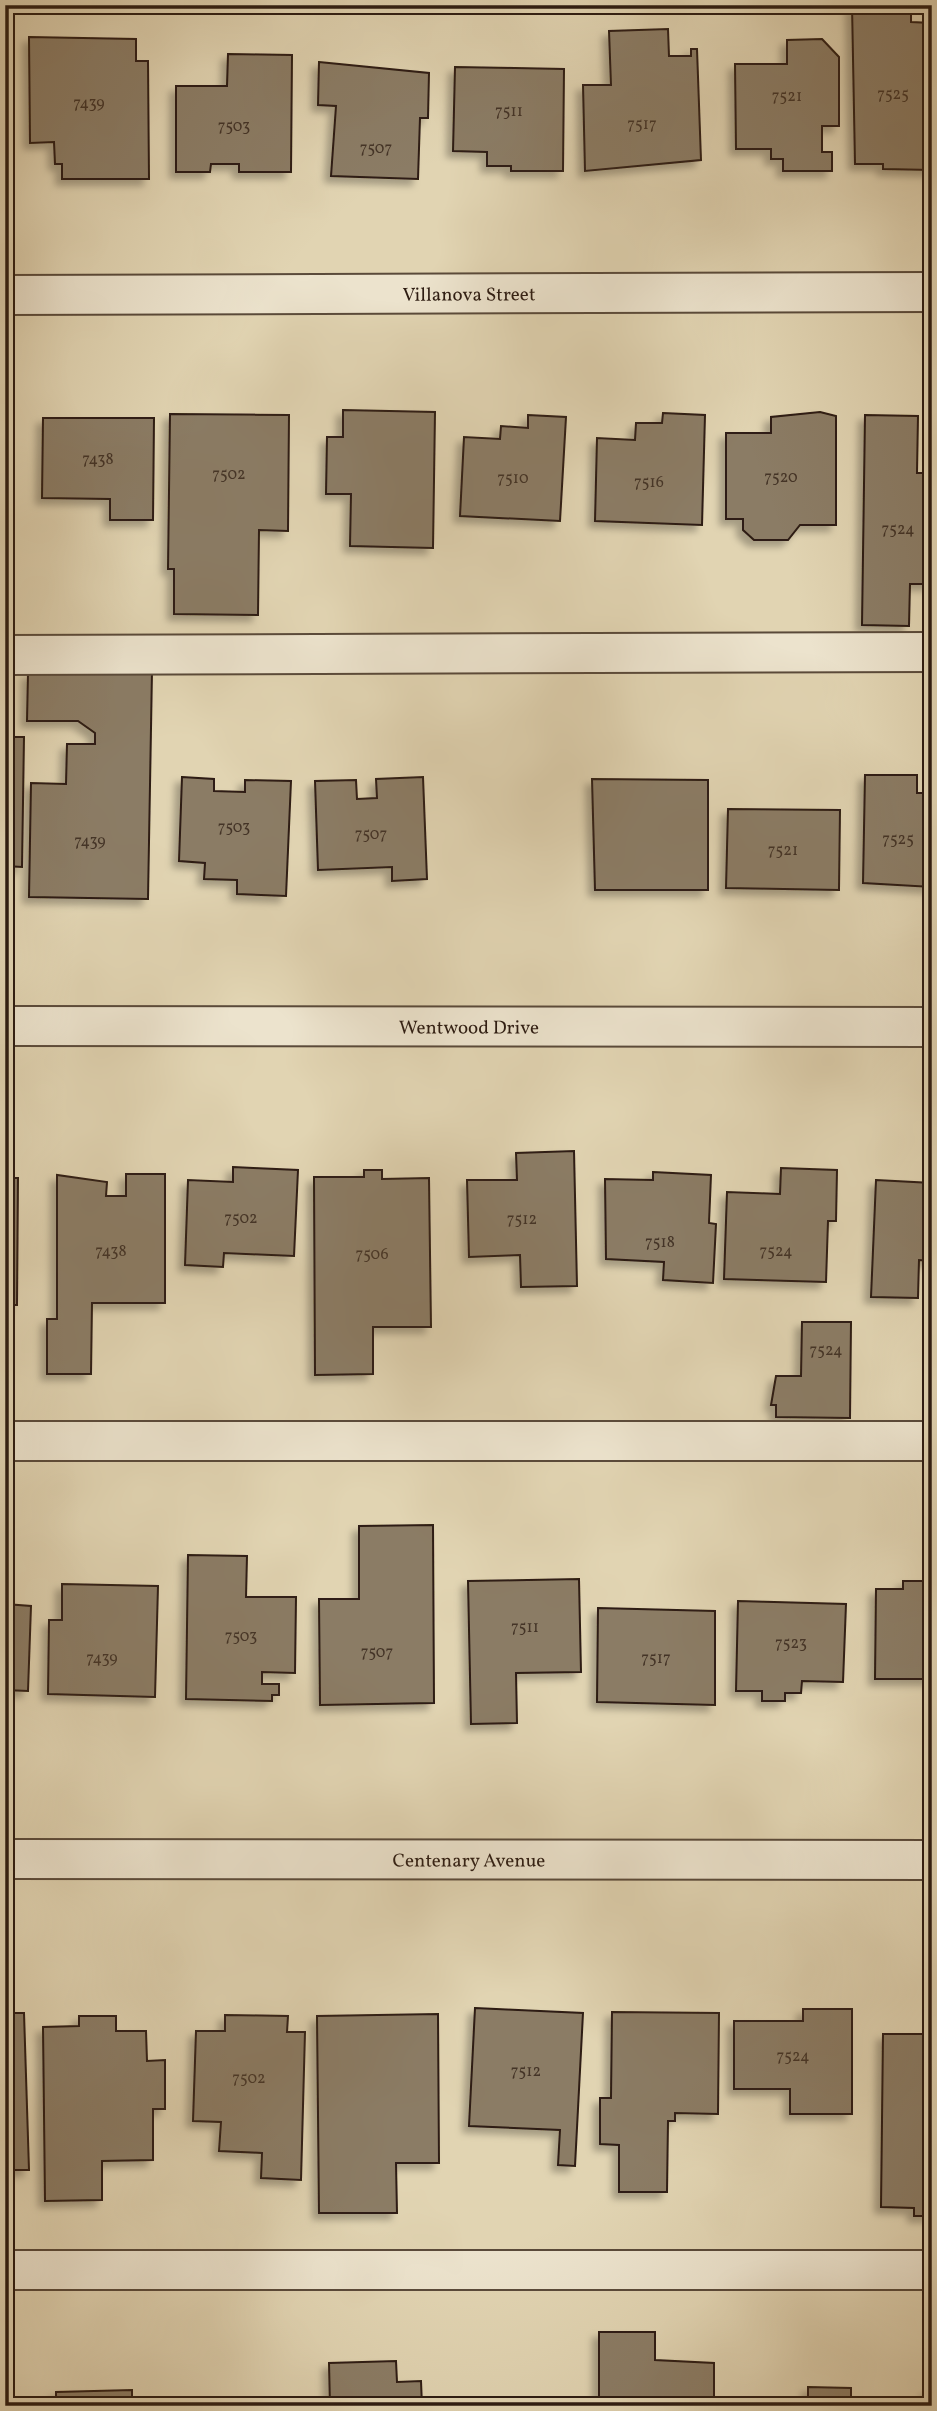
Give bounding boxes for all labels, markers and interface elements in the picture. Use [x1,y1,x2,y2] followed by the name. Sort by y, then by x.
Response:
[877,84,909,106] house number: 7525
[772,86,802,108] house number: 7521
[73,93,105,115] house number: 7439
[495,101,523,123] house number: 7511
[627,114,657,136] house number: 7517
[218,116,250,138] house number: 7503
[360,138,392,160] house number: 7507
[402,282,536,309] street label: Villanova Street
[82,449,114,471] house number: 7438
[212,464,246,486] house number: 7502
[764,467,798,489] house number: 7520
[497,468,529,490] house number: 7510
[634,472,664,494] house number: 7516
[881,519,915,541] house number: 7524
[218,817,250,839] house number: 7503
[355,824,387,846] house number: 7507
[882,829,914,851] house number: 7525
[74,831,106,853] house number: 7439
[768,840,798,862] house number: 7521
[399,1015,539,1042] street label: Wentwood Drive
[224,1208,258,1230] house number: 7502
[507,1209,537,1231] house number: 7512
[645,1232,675,1254] house number: 7518
[95,1241,127,1263] house number: 7438
[759,1241,793,1263] house number: 7524
[355,1244,389,1266] house number: 7506
[809,1340,843,1362] house number: 7524
[511,1617,539,1639] house number: 7511
[225,1626,257,1648] house number: 7503
[775,1633,807,1655] house number: 7523
[361,1642,393,1664] house number: 7507
[86,1648,118,1670] house number: 7439
[641,1648,671,1670] house number: 7517
[393,1848,545,1875] street label: Centenary Avenue
[776,2046,810,2068] house number: 7524
[511,2061,541,2083] house number: 7512
[232,2068,266,2090] house number: 7502

